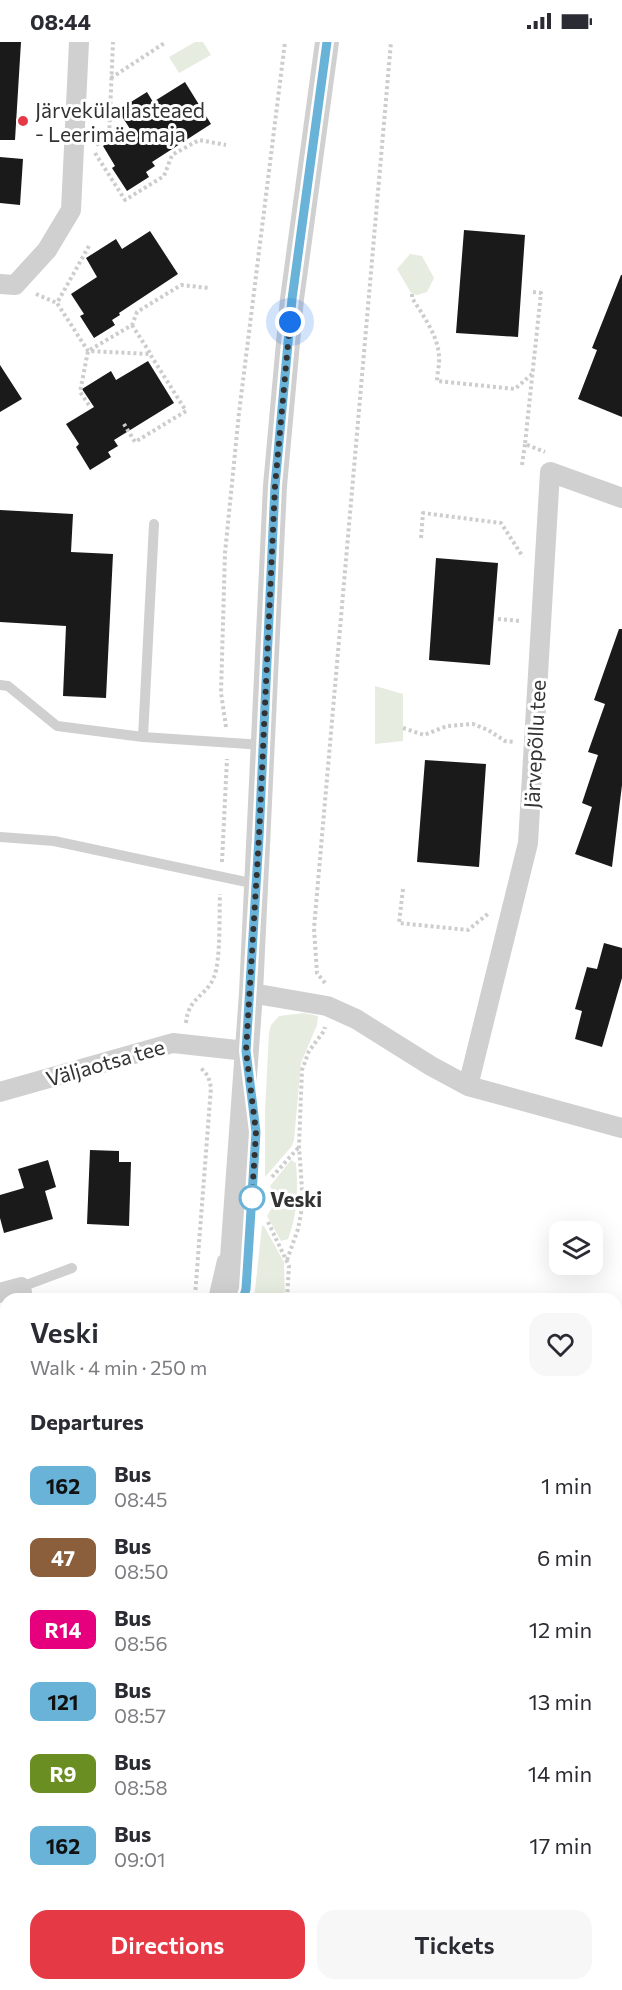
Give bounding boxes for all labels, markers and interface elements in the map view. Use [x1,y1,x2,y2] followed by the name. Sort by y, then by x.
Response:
[30,8,91,35] text: 08:44
[35,97,205,146] place label: Järveküla lasteaed - Leerimäe maja
[16,114,30,128] marker: Järveküla lasteaed - Leerimäe maja
[275,307,305,337] your location
[518,679,550,809] street label: Järvepõllu tee
[43,1033,167,1091] street label: Väljaotsa tee
[239,1185,265,1211] marker: Veski
[270,1186,322,1211] place label: Veski
[549,1221,603,1275] map controls
[549,1221,603,1275] button: layers
[529,1313,592,1376] button: heart
[30,1315,99,1349] text: Veski
[30,1355,207,1379] text: Walk · 4 min · 250 m
[30,1408,144,1435] text: Departures
[114,1460,151,1487] text: Bus
[541,1472,592,1499] text: 1 min
[46,1473,80,1498] text: 162
[114,1487,167,1511] text: 08:45
[114,1532,151,1559] text: Bus
[537,1544,592,1571] text: 6 min
[51,1545,75,1570] text: 47
[114,1559,168,1583] text: 08:50
[114,1604,151,1631] text: Bus
[529,1616,592,1643] text: 12 min
[45,1617,81,1642] text: R14
[114,1631,168,1655] text: 08:56
[114,1676,151,1703] text: Bus
[528,1688,592,1715] text: 13 min
[48,1689,78,1714] text: 121
[114,1703,166,1727] text: 08:57
[114,1748,151,1775] text: Bus
[528,1760,592,1787] text: 14 min
[49,1761,77,1786] text: R9
[114,1775,168,1799] text: 08:58
[114,1820,151,1847] text: Bus
[529,1832,592,1859] text: 17 min
[46,1833,80,1858] text: 162
[114,1847,166,1871] text: 09:01
[30,1910,305,1979] button: Directions
[317,1910,592,1979] button: Tickets

